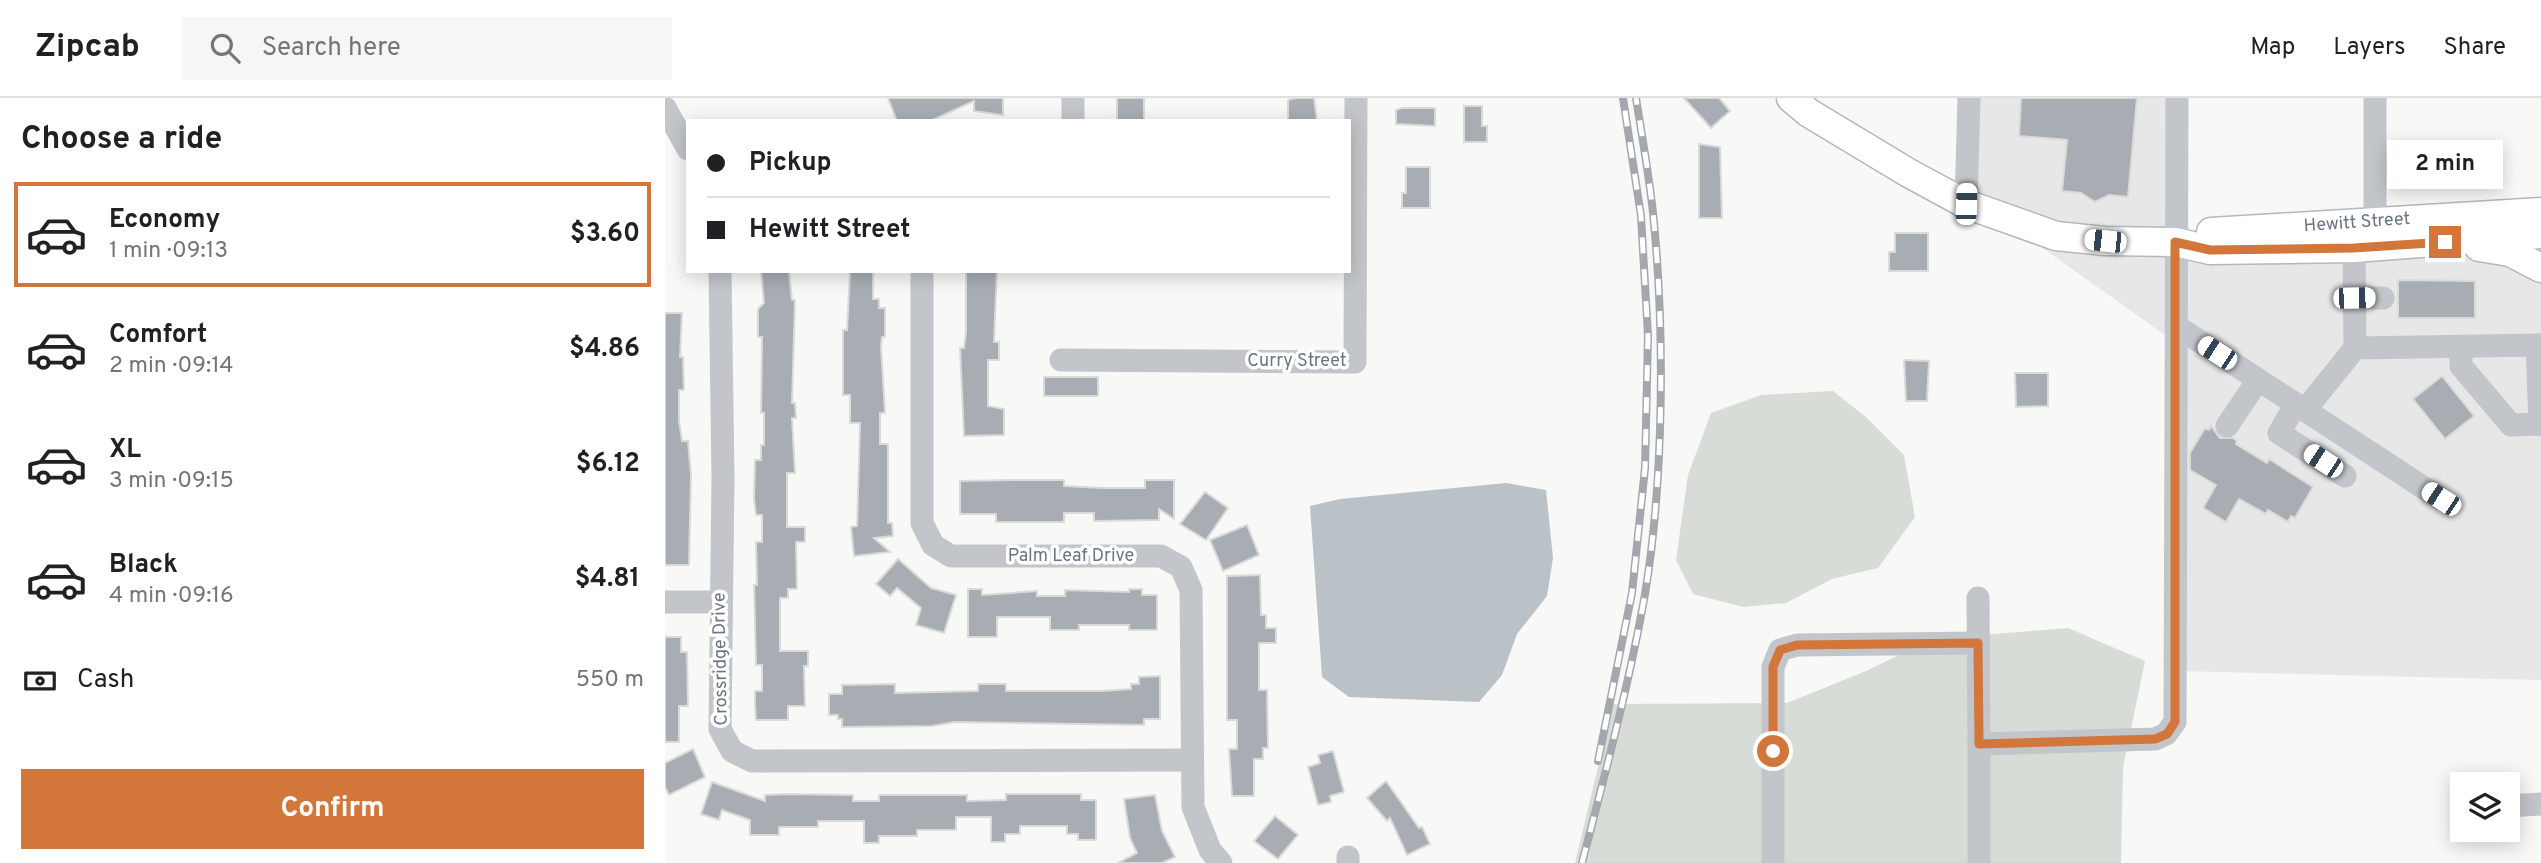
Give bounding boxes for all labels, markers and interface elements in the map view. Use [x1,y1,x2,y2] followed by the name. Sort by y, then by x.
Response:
[182,17,672,80] search box
[35,27,140,69] text: Zipcab
[206,29,244,67] icon: search
[262,32,401,65] text: Search here
[2250,33,2295,63] text: Map
[2333,33,2405,63] text: Layers
[2443,33,2506,63] text: Share
[21,120,222,160] text: Choose a ride
[2387,141,2503,190] callout: 2 min
[749,147,832,180] text: Pickup
[2415,150,2475,179] text: 2 min
[1955,183,1978,225] car
[25,203,88,266] icon: car
[109,204,220,237] text: Economy
[2303,208,2411,238] street label: Hewitt Street
[749,214,911,247] text: Hewitt Street
[570,218,640,251] text: $3.60
[2429,226,2461,258] route end
[2084,228,2127,254] car
[109,237,228,266] text: 1 min · 09:13
[2333,287,2376,309] car
[25,318,88,381] icon: car
[109,319,207,352] text: Comfort
[569,333,640,366] text: $4.86
[2194,333,2241,373] car
[1247,350,1347,373] street label: Curry Street
[109,352,234,381] text: 2 min · 09:14
[25,433,88,496] icon: car
[109,434,141,467] text: XL
[2300,441,2347,481] car
[576,448,640,481] text: $6.12
[109,467,234,496] text: 3 min · 09:15
[2418,479,2465,519] car
[1008,545,1134,568] street label: Palm Leaf Drive
[25,548,88,611] icon: car
[109,549,178,582] text: Black
[575,563,640,596] text: $4.81
[109,582,234,611] text: 4 min · 09:16
[708,592,734,726] street label: Crossridge Drive
[21,662,59,700] icon: cash
[77,664,134,697] text: Cash
[576,666,644,695] text: 550 m
[1757,735,1789,767] route start
[21,769,644,849] button: Confirm
[2450,772,2520,842] map controls
[2450,772,2520,842] button: layers

